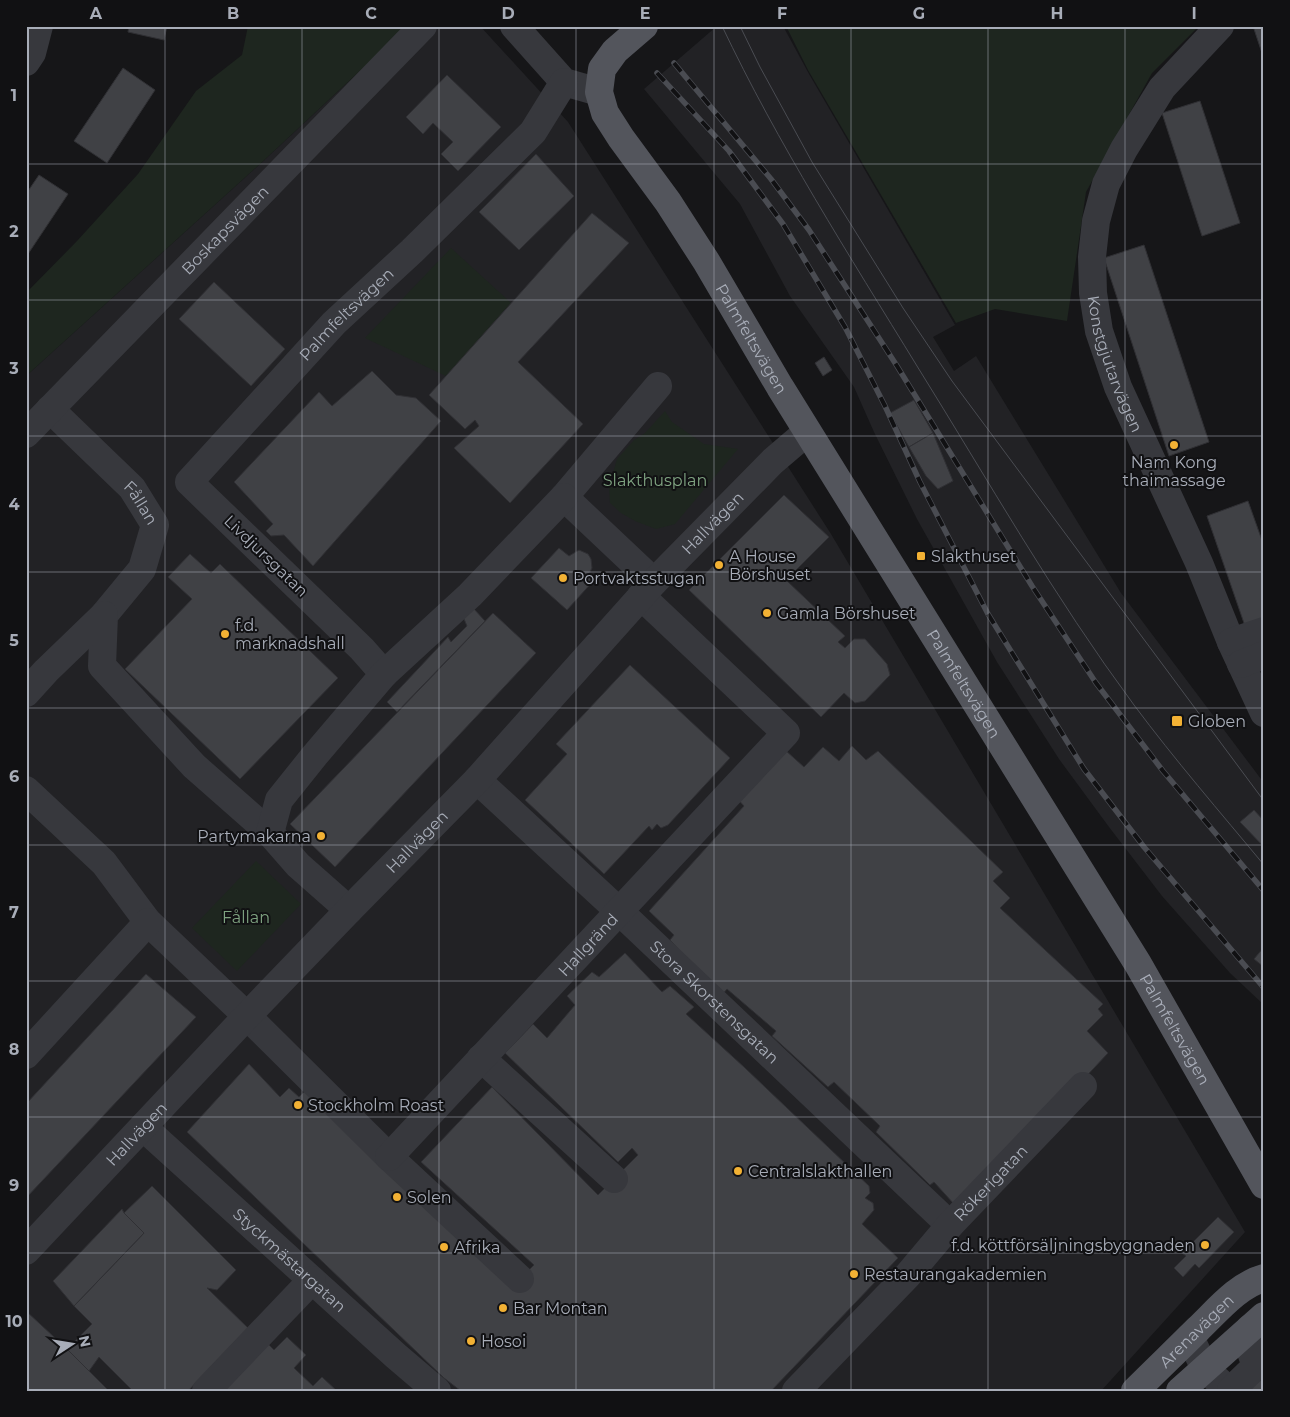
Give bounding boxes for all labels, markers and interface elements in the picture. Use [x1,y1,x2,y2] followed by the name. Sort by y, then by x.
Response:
[89,4,103,23] text: A
[227,4,239,23] text: B
[365,4,377,23] text: C
[501,4,515,23] text: D
[640,4,650,23] text: E
[777,4,787,23] text: F
[913,4,925,23] text: G
[1051,4,1063,23] text: H
[1191,4,1197,23] text: I
[11,86,17,105] text: 1
[177,181,272,278] street label: Boskapsvägen
[9,222,19,241] text: 2
[295,264,397,364] street label: Palmfeltsvägen
[712,280,791,397] street label: Palmfeltsvägen
[1084,294,1147,435] street label: Konstgjutarvägen
[8,359,19,378] text: 3
[1168,439,1180,451] marker: Nam Kong thaimassage
[1122,453,1226,490] place label: Nam Kong thaimassage
[603,471,707,490] park label: Slakthusplan
[120,476,162,528] street label: Fållan
[677,487,747,558] street label: Hallvägen
[8,495,20,514] text: 4
[220,511,312,601] street label: Livdjursgatan
[729,547,811,584] place label: A House Börshuset
[931,547,1017,566] place label: Slakthuset
[915,550,927,562] marker: Slakthuset
[713,559,725,571] marker: A House Börshuset
[573,569,705,588] place label: Portvaktsstugan
[557,572,569,584] marker: Portvaktsstugan
[777,604,916,623] place label: Gamla Börshuset
[761,607,773,619] marker: Gamla Börshuset
[235,616,345,653] place label: f.d. marknadshall
[923,626,1005,742] street label: Palmfeltsvägen
[219,628,231,640] marker: f.d. marknadshall
[9,631,19,650] text: 5
[1188,712,1246,731] place label: Globen
[1170,714,1184,728] marker: Globen
[9,767,19,786] text: 6
[382,806,452,877] street label: Hallvägen
[197,827,311,846] place label: Partymakarna
[315,830,327,842] marker: Partymakarna
[9,903,19,922] text: 7
[222,908,270,927] park label: Fållan
[554,909,622,980] street label: Hallgränd
[646,936,783,1067] street label: Stora Skorstensgatan
[1136,970,1214,1088] street label: Palmfeltsvägen
[9,1040,19,1059] text: 8
[308,1096,445,1115] place label: Stockholm Roast
[102,1098,171,1170] street label: Hallvägen
[292,1099,304,1111] marker: Stockholm Roast
[950,1141,1031,1225] street label: Rökerigatan
[748,1162,892,1181] place label: Centralslakthallen
[732,1165,744,1177] marker: Centralslakthallen
[9,1176,19,1195] text: 9
[407,1188,452,1207] place label: Solen
[391,1191,403,1203] marker: Solen
[229,1204,350,1316] street label: Styckmästargatan
[951,1236,1195,1255] place label: f.d. köttförsäljningsbyggnaden
[454,1238,500,1257] place label: Afrika
[1199,1239,1211,1251] marker: f.d. köttförsäljningsbyggnaden
[438,1241,450,1253] marker: Afrika
[864,1265,1047,1284] place label: Restaurangakademien
[848,1268,860,1280] marker: Restaurangakademien
[1155,1290,1237,1371] street label: Arenavägen
[513,1299,608,1318] place label: Bar Montan
[497,1302,509,1314] marker: Bar Montan
[5,1312,23,1331] text: 10
[48,1320,98,1370] north arrow
[481,1332,526,1351] place label: Hosoi
[75,1334,95,1349] text: N
[465,1335,477,1347] marker: Hosoi

